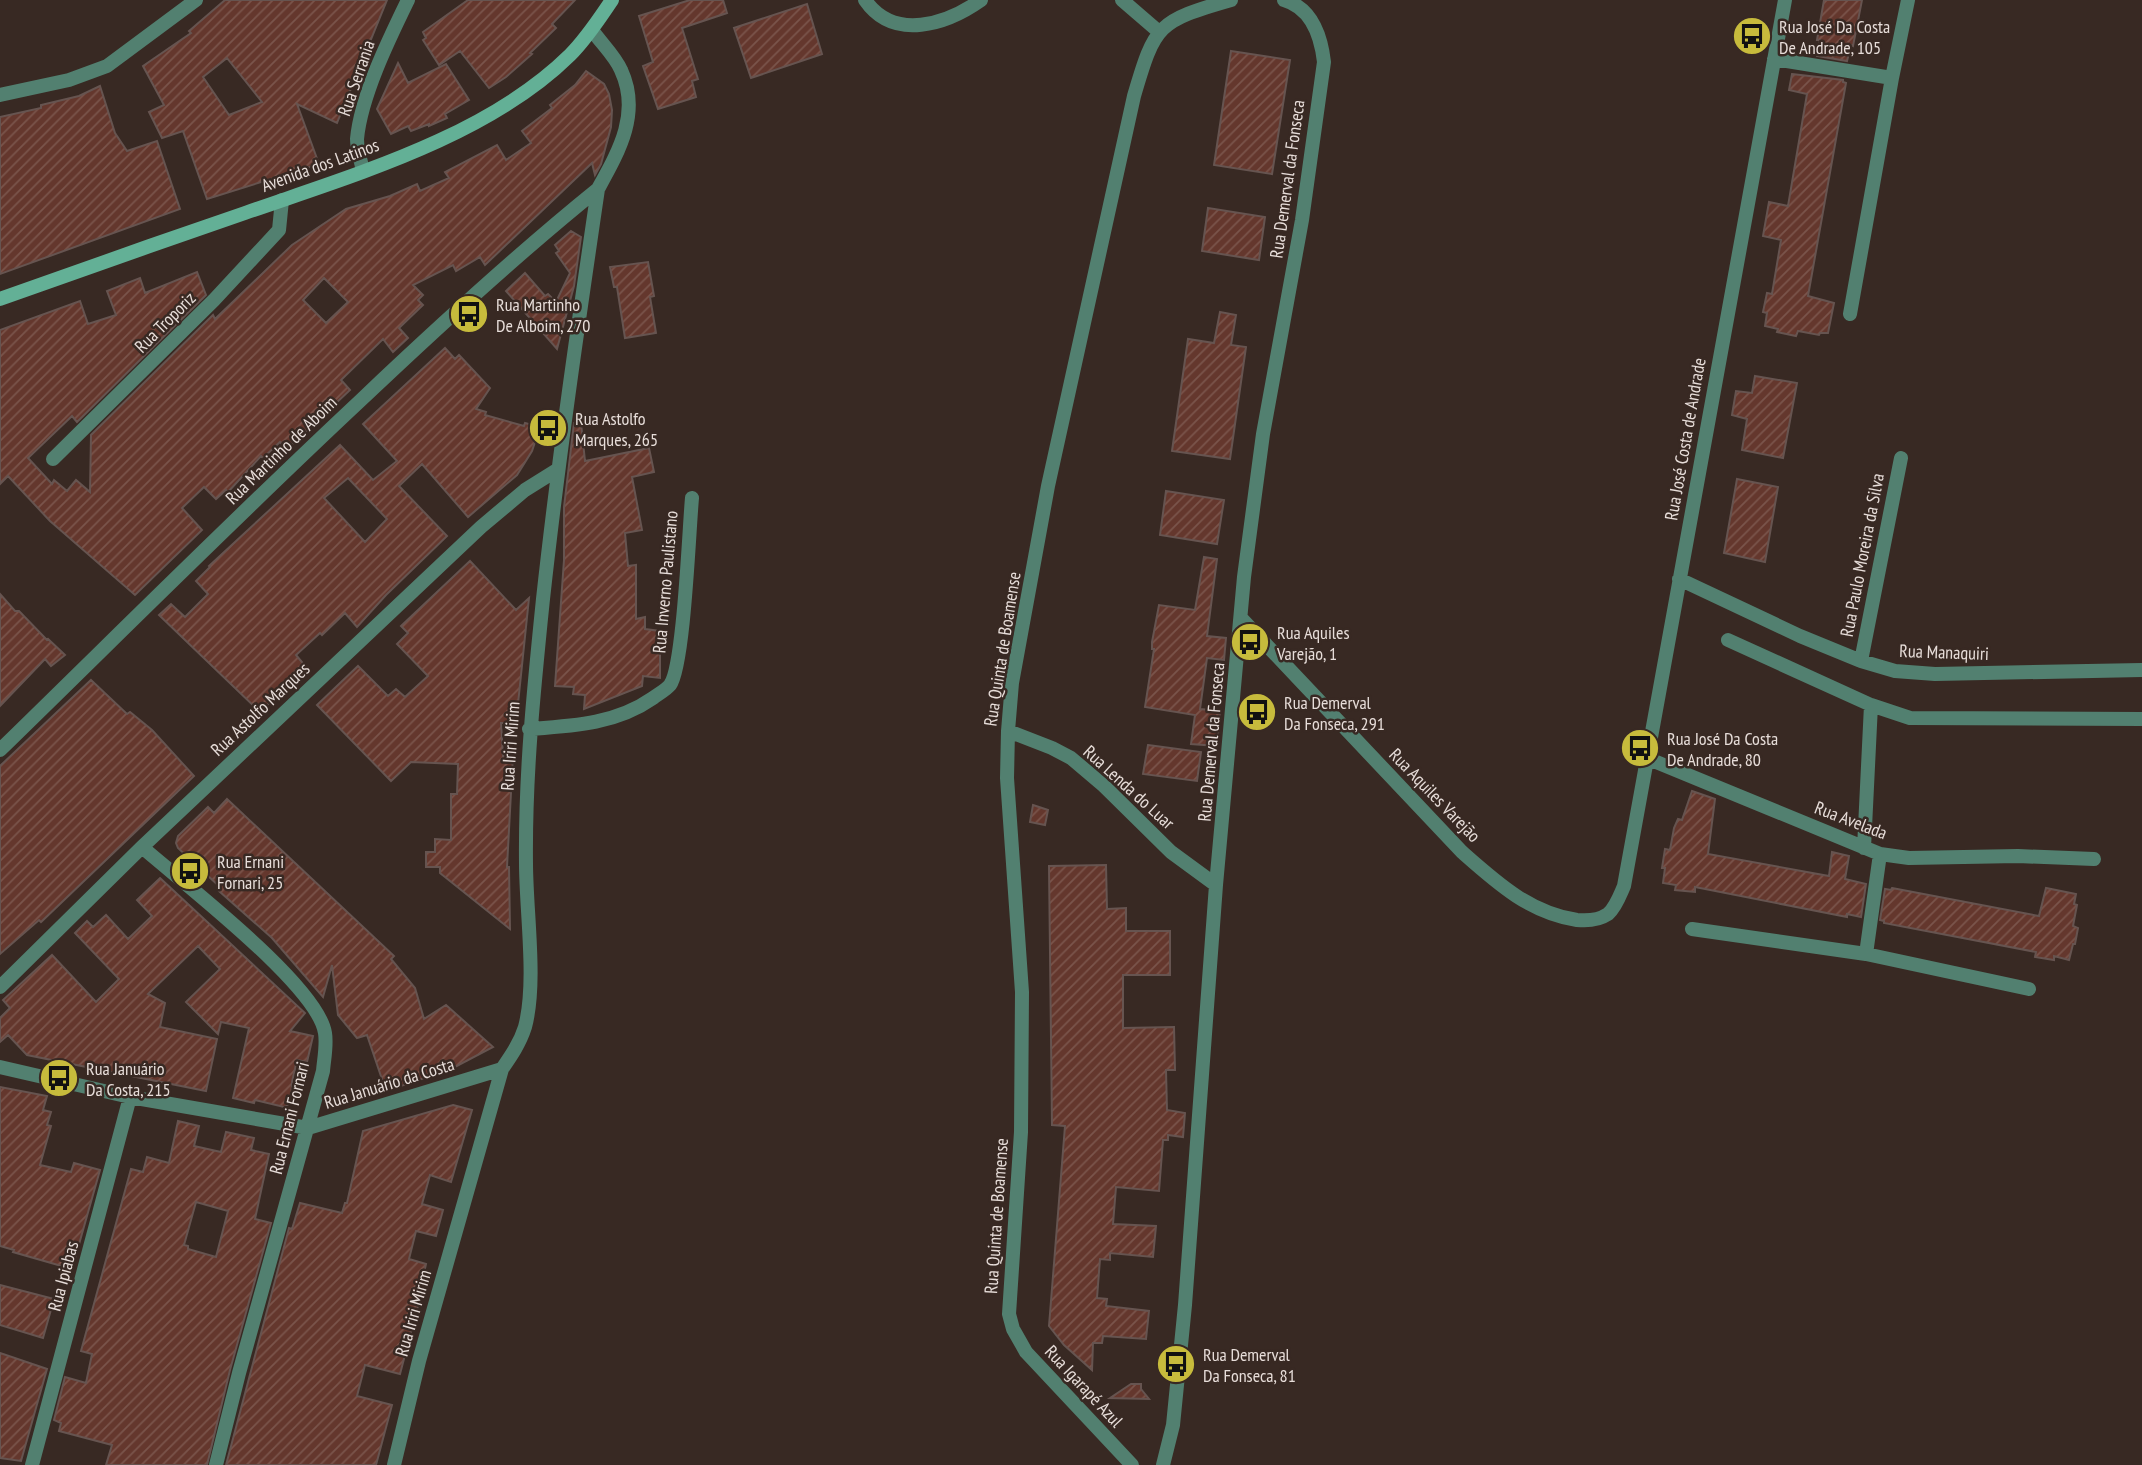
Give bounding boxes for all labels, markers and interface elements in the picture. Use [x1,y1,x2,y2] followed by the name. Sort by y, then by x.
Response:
[1731,15,1773,57] bus stop icon: Rua José Da Costa De Andrade, 105
[1779,15,1890,59] place label: Rua José Da Costa De Andrade, 105
[332,37,380,119] street label: Rua Serrania
[1265,98,1309,260] street label: Rua Demerval da Fonseca
[258,133,382,197] street label: Avenida dos Latinos
[130,287,200,357] street label: Rua Troporiz
[448,293,490,335] bus stop icon: Rua Martinho De Alboim, 270
[496,293,590,337] place label: Rua Martinho De Alboim, 270
[1659,356,1711,522] street label: Rua José Costa de Andrade
[220,391,342,509] street label: Rua Martinho de Aboim
[527,407,569,449] bus stop icon: Rua Astolfo Marques, 265
[575,407,658,451] place label: Rua Astolfo Marques, 265
[1835,471,1889,639] street label: Rua Paulo Moreira da Silva
[647,510,683,654] street label: Rua Inverno Paulistano
[978,570,1026,728] street label: Rua Quinta de Boamense
[1229,621,1271,663] bus stop icon: Rua Aquiles Varejão, 1
[1276,621,1350,665] place label: Rua Aquiles Varejão, 1
[1899,639,1989,665] street label: Rua Manaquiri
[206,657,314,761] street label: Rua Astolfo Marques
[1193,662,1229,822] street label: Rua Demerval da Fonseca
[1236,691,1278,733] bus stop icon: Rua Demerval Da Fonseca, 291
[1284,691,1385,735] place label: Rua Demerval Da Fonseca, 291
[495,701,525,791] street label: Rua Iriri Mirim
[1619,727,1661,769] bus stop icon: Rua José Da Costa De Andrade, 80
[1667,727,1778,771] place label: Rua José Da Costa De Andrade, 80
[1079,740,1179,834] street label: Rua Lenda do Luar
[1384,743,1486,847] street label: Rua Aquiles Varejão
[1812,796,1890,844] street label: Rua Avelada
[169,850,211,892] bus stop icon: Rua Ernani Fornari, 25
[217,850,284,894] place label: Rua Ernani Fornari, 25
[321,1052,457,1114] street label: Rua Januário da Costa
[38,1057,80,1099] bus stop icon: Rua Januário Da Costa, 215
[86,1057,171,1101] place label: Rua Januário Da Costa, 215
[264,1059,314,1177] street label: Rua Ernani Fornari
[979,1137,1013,1295] street label: Rua Quinta de Boamense
[43,1238,83,1314] street label: Rua Ipiabas
[390,1267,436,1359] street label: Rua Iriri Mirim
[1040,1340,1128,1432] street label: Rua Igarapé Azul
[1155,1343,1197,1385] bus stop icon: Rua Demerval Da Fonseca, 81
[1203,1343,1296,1387] place label: Rua Demerval Da Fonseca, 81

